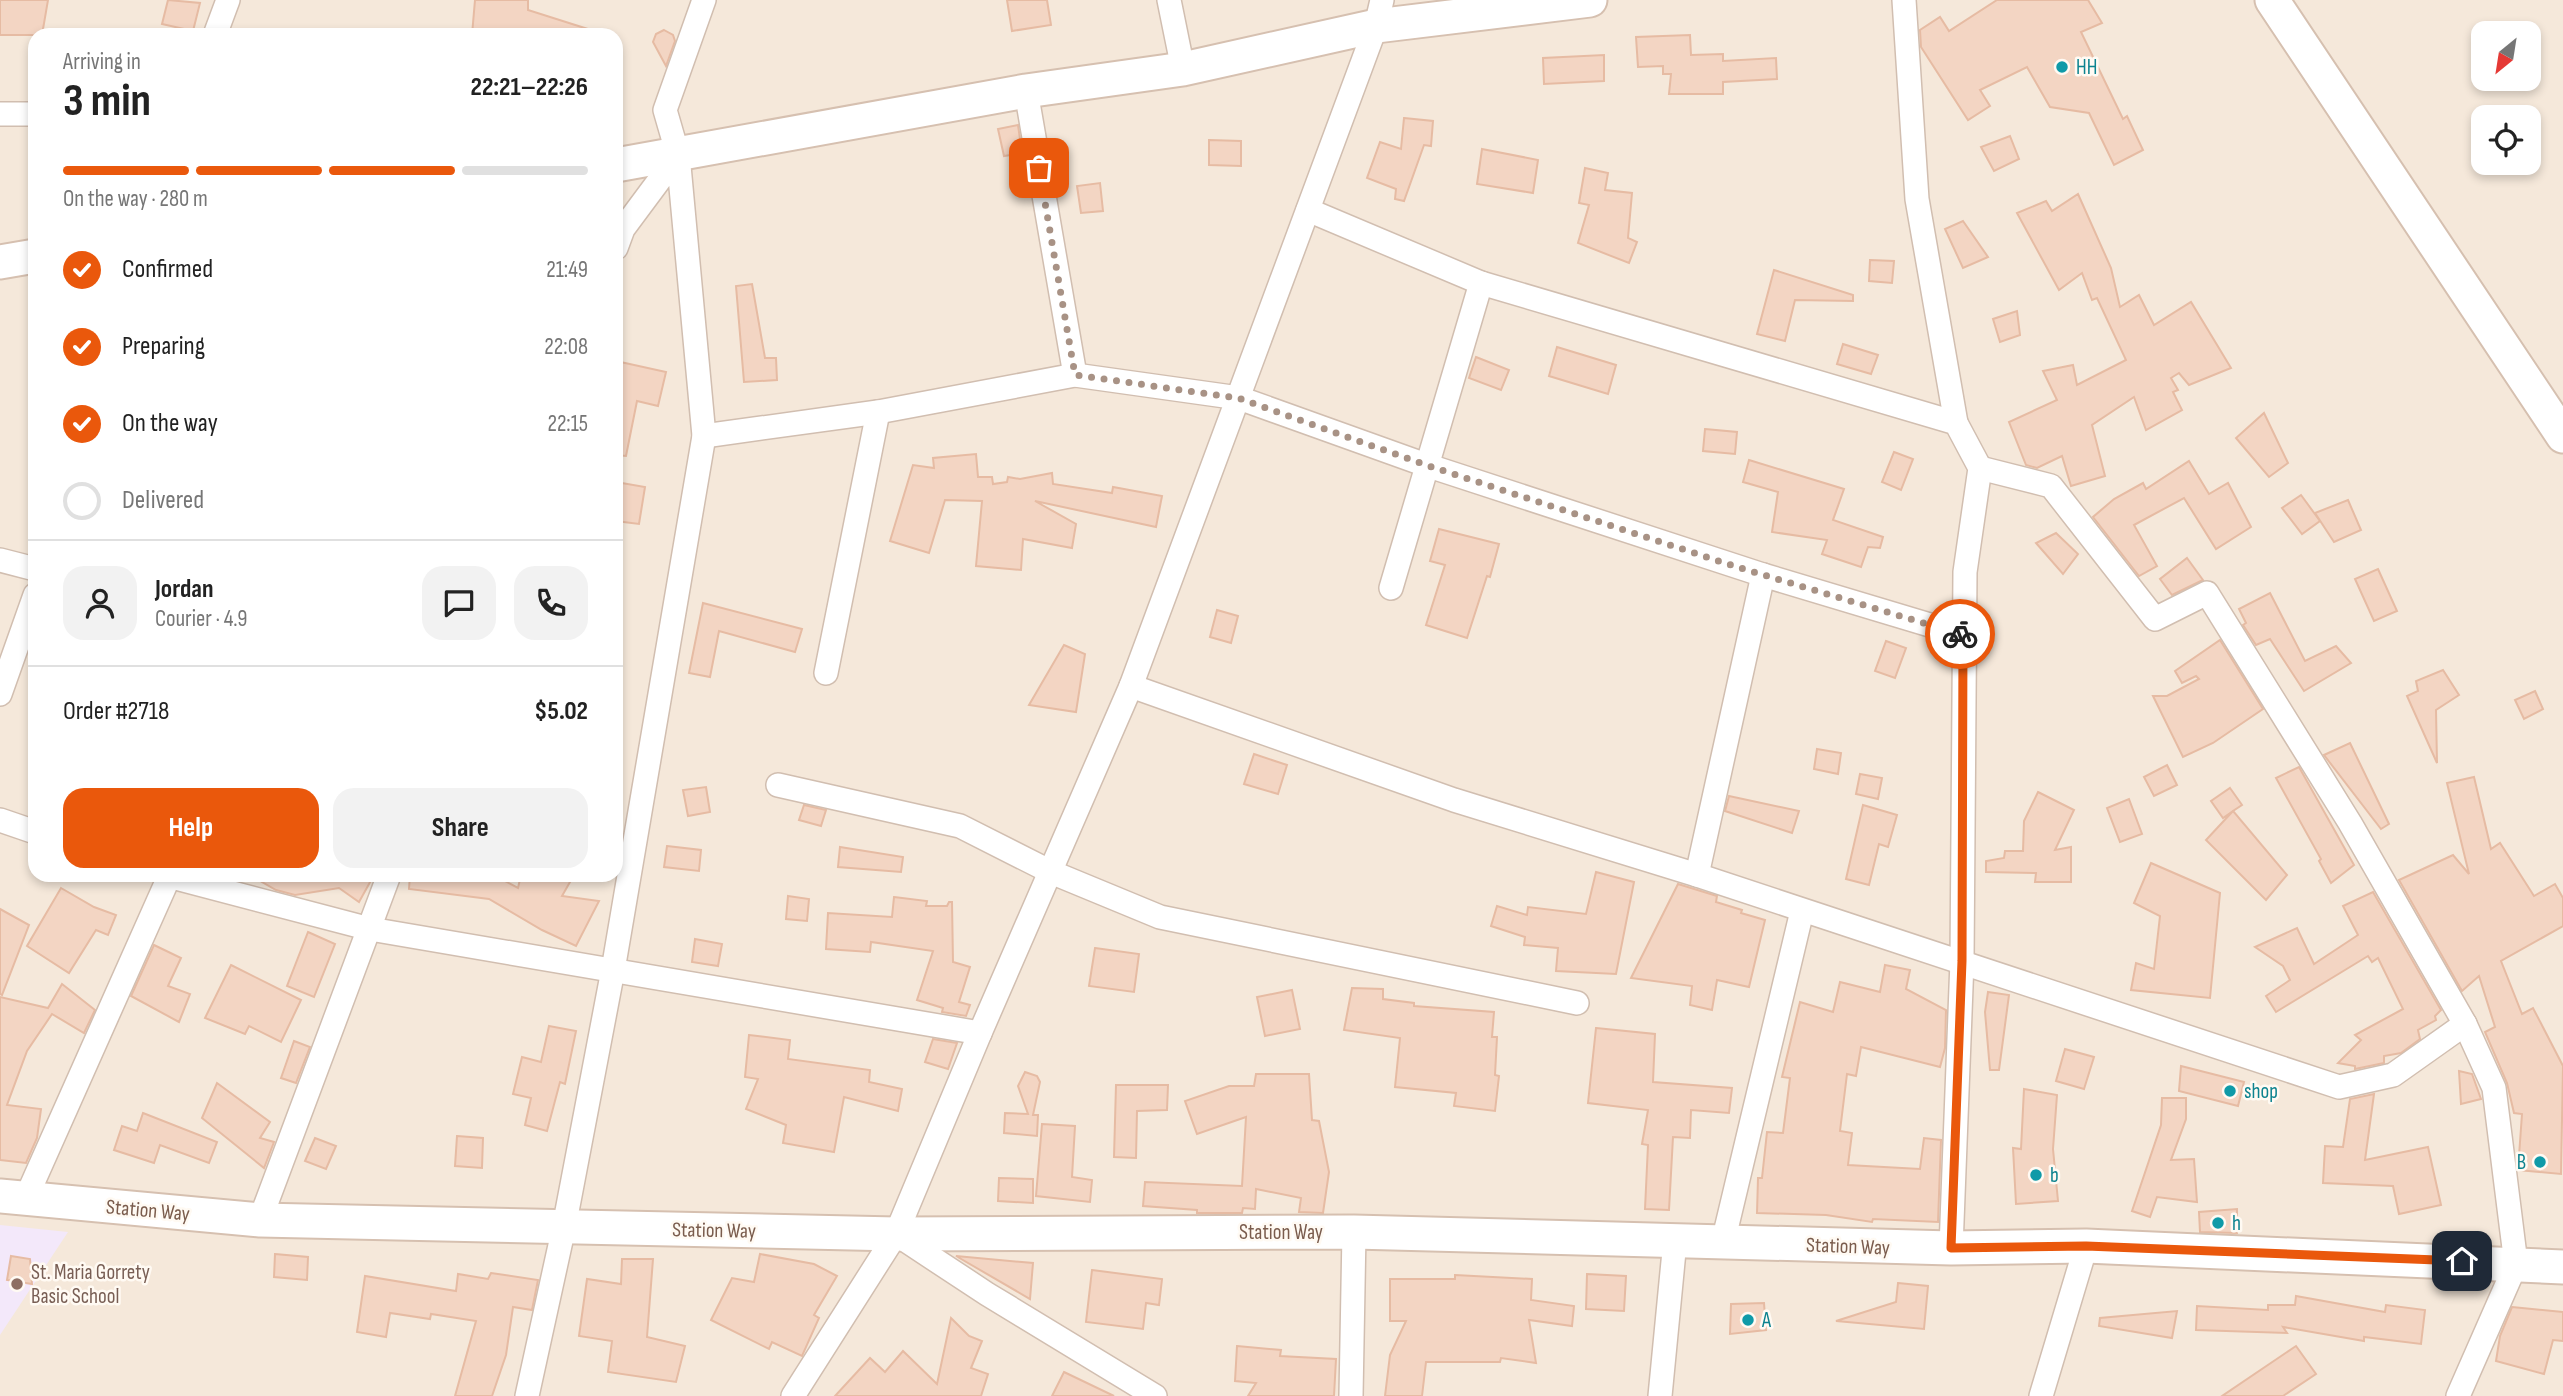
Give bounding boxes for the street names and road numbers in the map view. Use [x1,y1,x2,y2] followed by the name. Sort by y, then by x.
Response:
[105,1194,191,1227] street label: Station Way
[672,1217,756,1244] street label: Station Way
[1239,1220,1323,1245] street label: Station Way
[1806,1233,1890,1260] street label: Station Way

